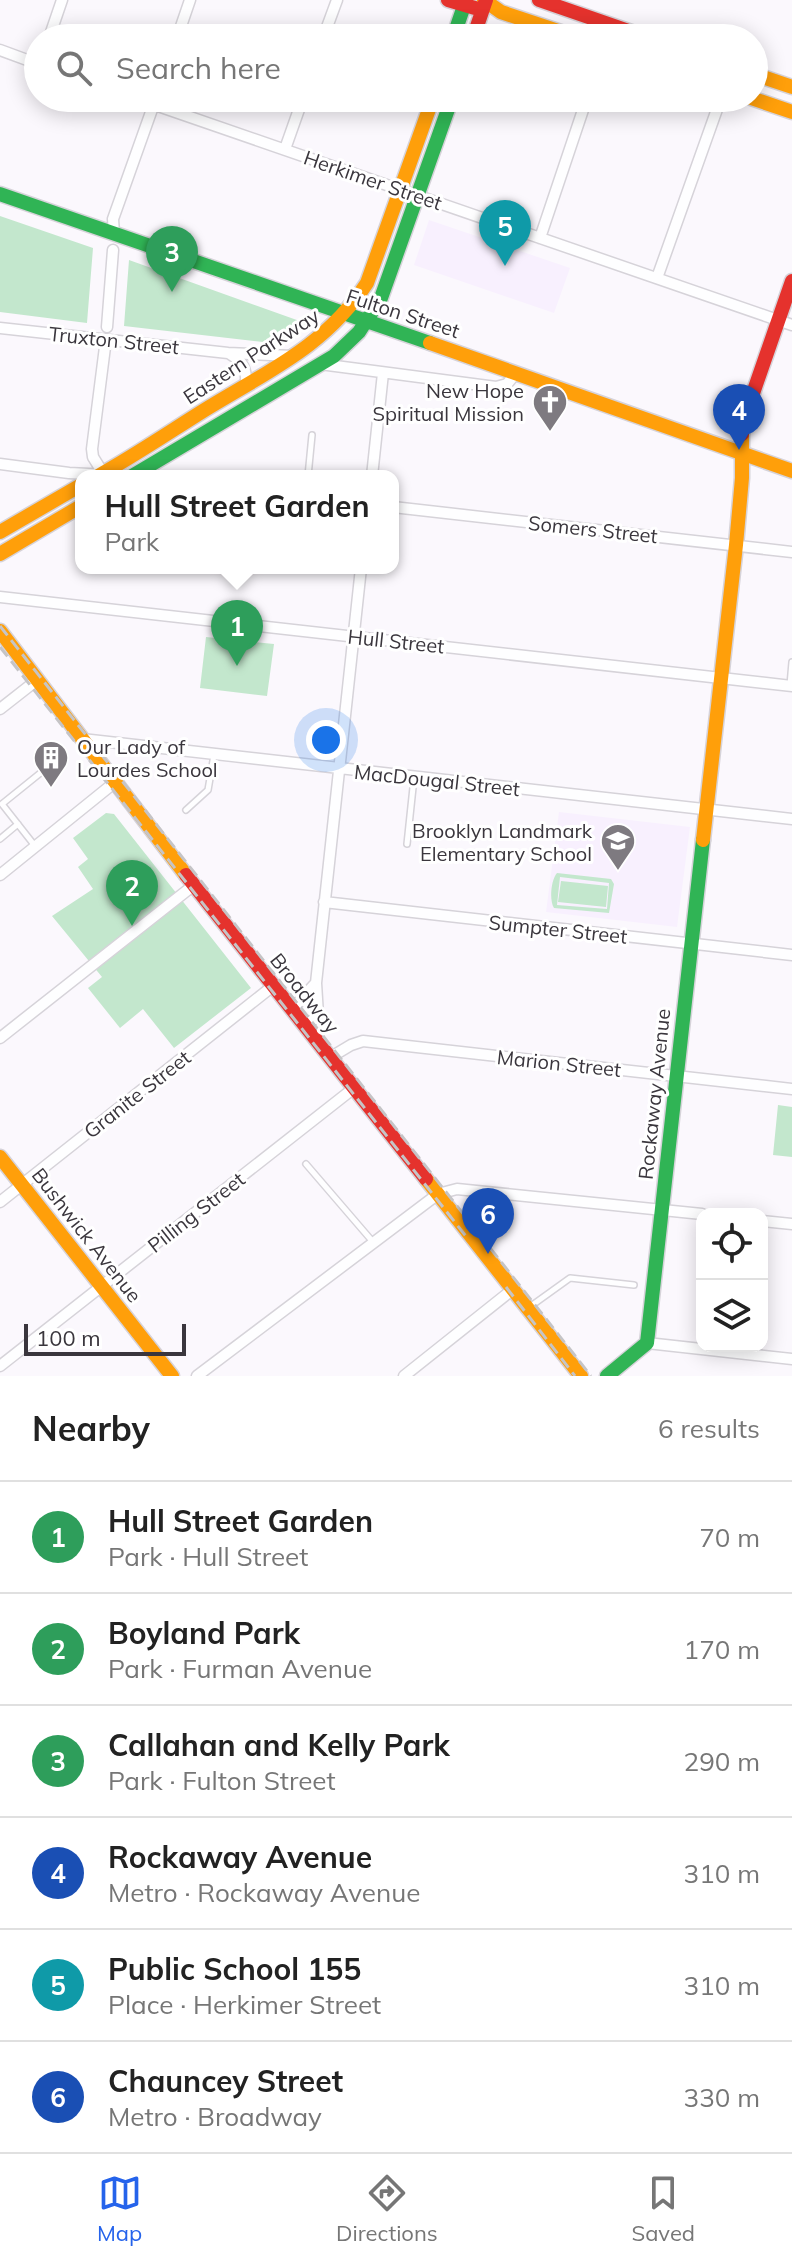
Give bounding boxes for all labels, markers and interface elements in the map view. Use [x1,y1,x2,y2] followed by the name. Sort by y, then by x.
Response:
[24,24,768,112] search box
[52,46,96,90] icon: search
[116,49,281,87] text: Search here
[300,145,446,215] street label: Herkimer Street
[479,200,531,266] pin: 5
[146,226,198,292] pin: 3
[343,283,463,343] street label: Fulton Street
[178,303,324,409] street label: Eastern Parkway
[48,321,180,359] street label: Truxton Street
[373,378,524,426] place label: New Hope Spiritual Mission
[531,383,569,433] church icon: New Hope Spiritual Mission
[713,384,765,450] pin: 4
[75,470,399,574] popup
[105,487,370,525] text: Hull Street Garden
[527,510,659,548] street label: Somers Street
[105,525,159,558] text: Park
[211,600,263,666] pin: 1
[346,624,446,658] street label: Hull Street
[306,720,346,760] your location
[77,734,218,782] place label: Our Lady of Lourdes School
[32,739,70,789] building icon: Our Lady of Lourdes School
[353,759,521,801] street label: MacDougal Street
[412,818,593,866] place label: Brooklyn Landmark Elementary School
[599,822,637,872] school or university icon: Brooklyn Landmark Elementary School
[106,860,158,926] pin: 2
[488,909,628,949] street label: Sumpter Street
[265,948,345,1038] street label: Broadway
[633,1007,675,1181] street label: Rockaway Avenue
[496,1044,622,1082] street label: Marion Street
[79,1045,195,1143] street label: Granite Street
[27,1163,147,1307] street label: Bushwick Avenue
[142,1166,250,1258] street label: Pilling Street
[462,1188,514,1254] pin: 6
[696,1208,768,1352] map controls
[696,1208,768,1280] button: locate
[696,1280,768,1352] button: layers
[24,1320,186,1356] scale bar
[36,1324,101,1352] text: 100 m
[32,1407,150,1450] text: Nearby
[658,1412,760,1445] text: 6 results
[108,1502,373,1540] text: Hull Street Garden
[50,1521,66,1554] text: 1
[699,1521,760,1554] text: 70 m
[108,1540,308,1573] text: Park · Hull Street
[108,1614,300,1652] text: Boyland Park
[50,1633,66,1666] text: 2
[684,1633,760,1666] text: 170 m
[108,1652,372,1685] text: Park · Furman Avenue
[108,1726,450,1764] text: Callahan and Kelly Park
[50,1745,66,1778] text: 3
[684,1745,760,1778] text: 290 m
[108,1764,336,1797] text: Park · Fulton Street
[108,1838,372,1876] text: Rockaway Avenue
[50,1857,66,1890] text: 4
[684,1857,760,1890] text: 310 m
[108,1876,420,1909] text: Metro · Rockaway Avenue
[108,1950,361,1988] text: Public School 155
[50,1969,66,2002] text: 5
[684,1969,760,2002] text: 310 m
[108,1988,381,2021] text: Place · Herkimer Street
[108,2062,343,2100] text: Chauncey Street
[50,2081,66,2114] text: 6
[684,2081,760,2114] text: 330 m
[108,2100,322,2133] text: Metro · Broadway
[97,2171,142,2247] tab: Map
[336,2171,438,2247] tab: Directions
[632,2171,695,2247] tab: Saved

